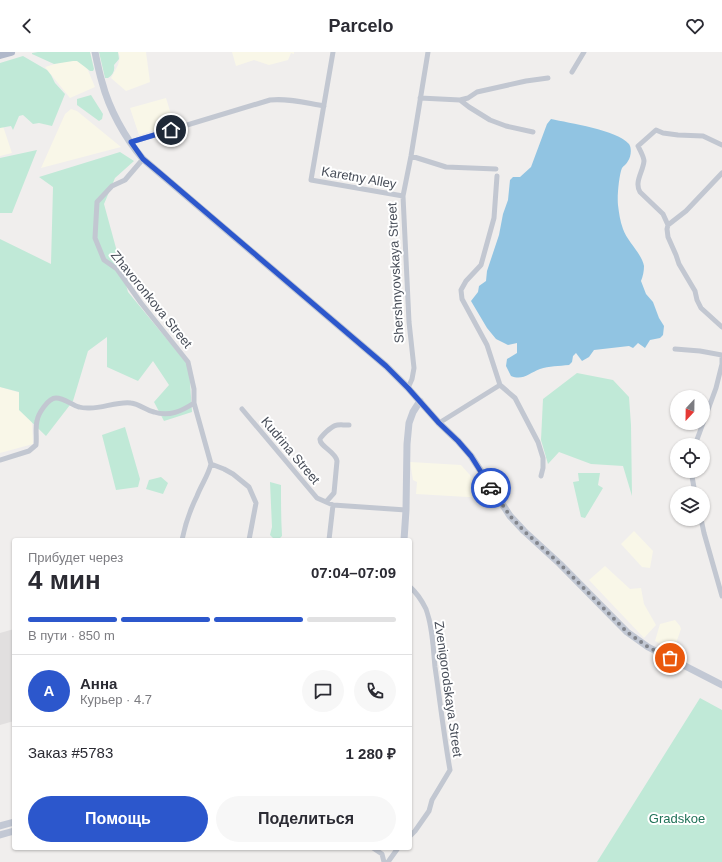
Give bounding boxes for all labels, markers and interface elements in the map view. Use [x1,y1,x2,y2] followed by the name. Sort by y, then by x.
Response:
[16,15,38,37] icon: back
[684,15,706,37] icon: heart
[328,16,394,36] text: Parcelo
[154,113,188,147] pin
[160,119,182,141] icon: home
[320,164,398,192] street label: Karetny Alley
[384,202,407,344] street label: Shershnyovskaya Street
[108,248,196,351] street label: Zhavoronkova Street
[670,390,710,430] north arrow
[670,390,710,526] map controls
[258,414,323,487] street label: Kudrina Street
[670,438,710,478] button: locate
[471,468,511,508] courier
[480,477,502,499] icon: car
[670,486,710,526] button: layers
[28,550,123,565] text: Прибудет через
[311,564,396,581] text: 07:04–07:09
[28,565,101,595] text: 4 мин
[432,620,466,758] street label: Zvenigorodskaya Street
[28,628,115,643] text: В пути · 850 m
[653,641,687,675] pin
[659,647,681,669] icon: bag
[302,670,344,712] button: chat
[354,670,396,712] button: phone
[80,675,117,692] text: Анна
[44,682,54,699] text: А
[80,692,152,707] text: Курьер · 4.7
[28,744,113,761] text: Заказ #5783
[346,745,396,762] text: 1 280 ₽
[28,796,208,842] button: Помощь
[216,796,396,842] button: Поделиться
[649,811,705,826] park label: Gradskoe

